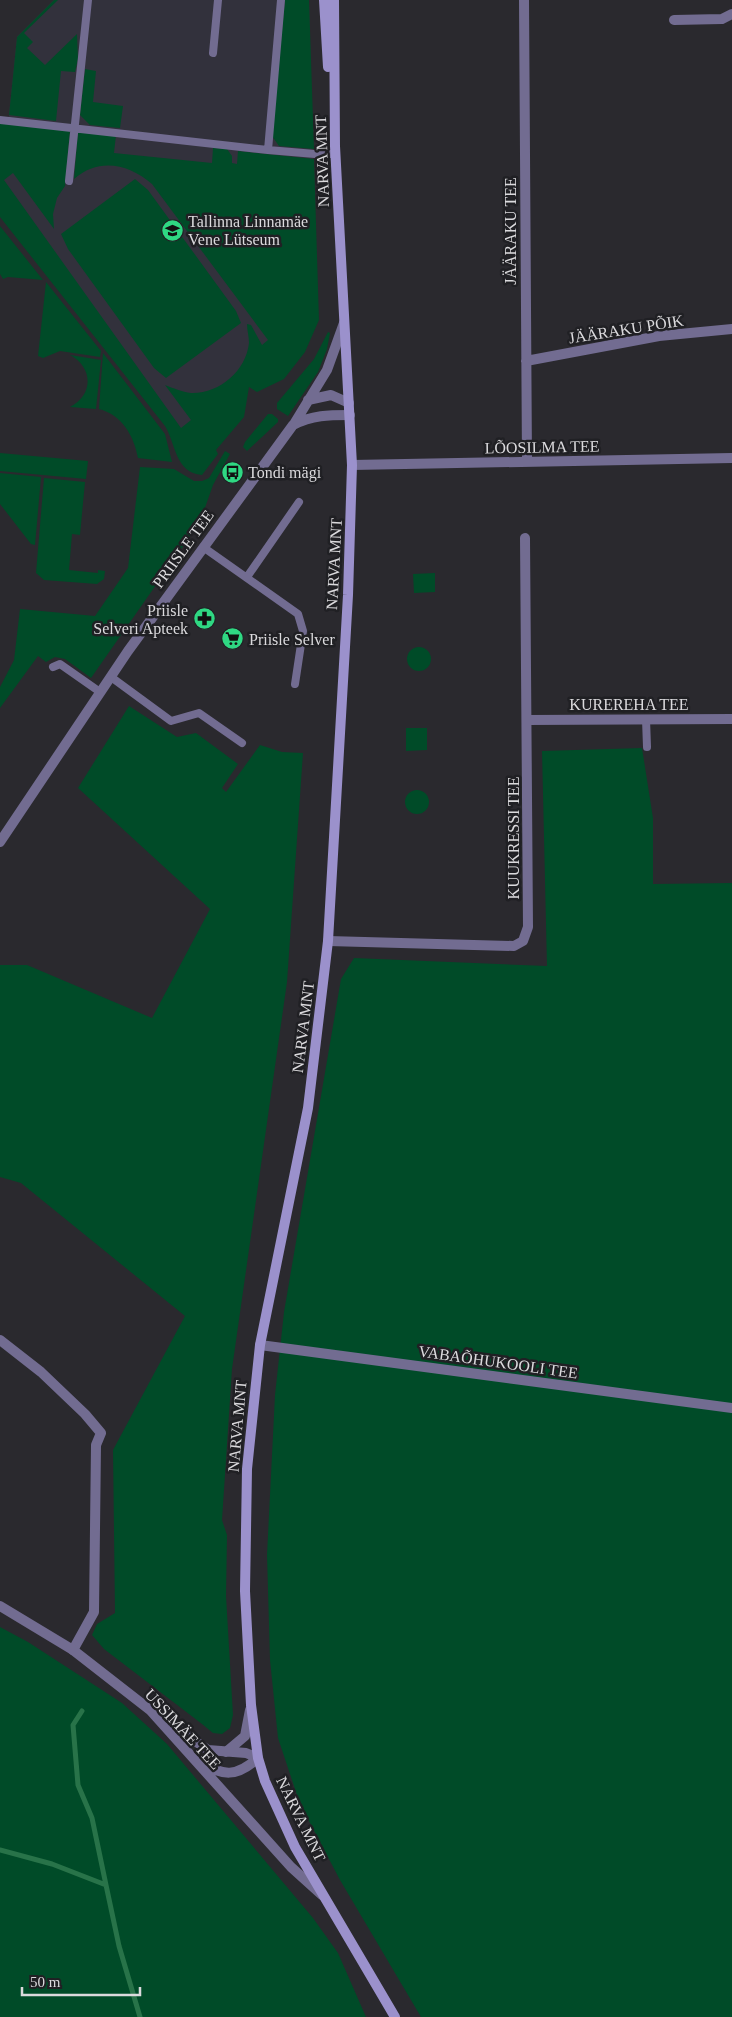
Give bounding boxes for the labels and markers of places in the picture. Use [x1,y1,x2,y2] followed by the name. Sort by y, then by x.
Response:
[188,213,308,248] place label: Tallinna Linnamäe Vene Lütseum
[160,218,184,242] school or university icon: Tallinna Linnamäe Vene Lütseum
[220,460,244,484] bus stop icon: Tondi mägi
[248,464,322,482] place label: Tondi mägi
[93,602,188,638] place label: Priisle Selveri Apteek
[192,607,216,631] pharmacy icon: Priisle Selveri Apteek
[221,627,245,651] supermarket icon: Priisle Selver
[249,631,335,648] place label: Priisle Selver

